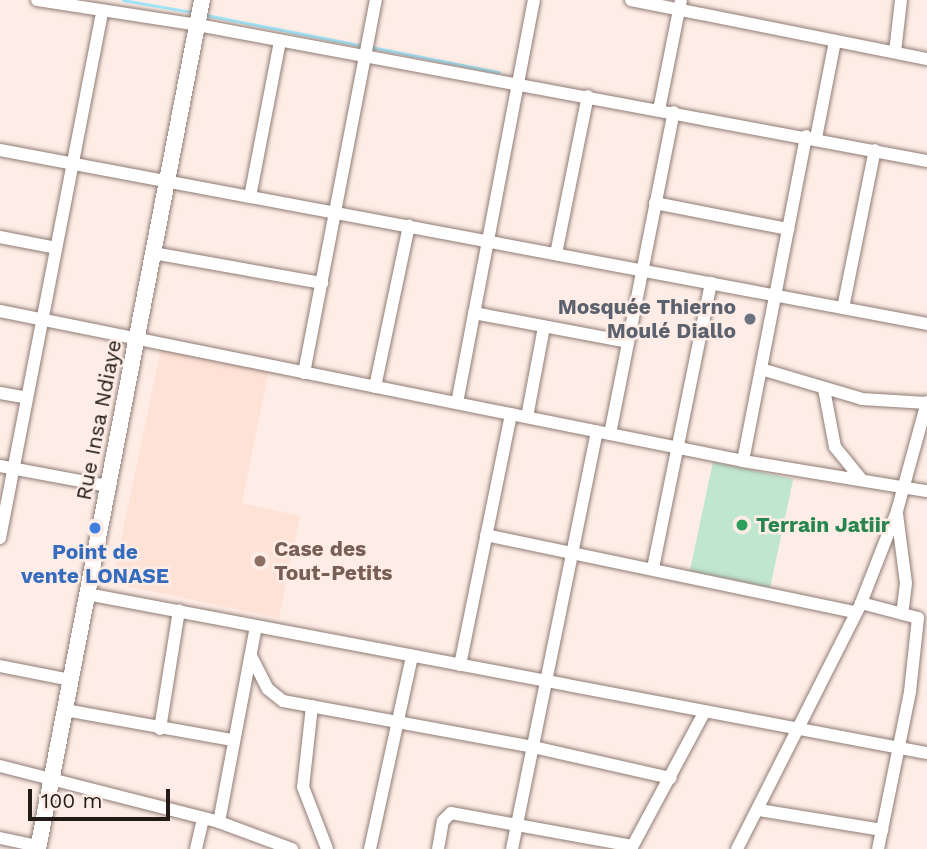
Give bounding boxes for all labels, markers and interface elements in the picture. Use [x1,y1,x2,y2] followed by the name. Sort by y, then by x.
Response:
[557,294,736,344] place label: Mosquée Thierno Moulé Diallo
[742,311,758,327] marker: Mosquée Thierno Moulé Diallo
[71,337,127,503] street label: Rue Insa Ndiaye
[756,512,890,538] place label: Terrain Jatiir
[734,517,750,533] marker: Terrain Jatiir
[87,520,103,536] marker: Point de vente LONASE
[274,536,393,586] place label: Case des Tout-Petits
[21,539,169,589] place label: Point de vente LONASE
[252,553,268,569] marker: Case des Tout-Petits
[32,776,173,820] scale bar
[41,788,103,813] text: 100 m

